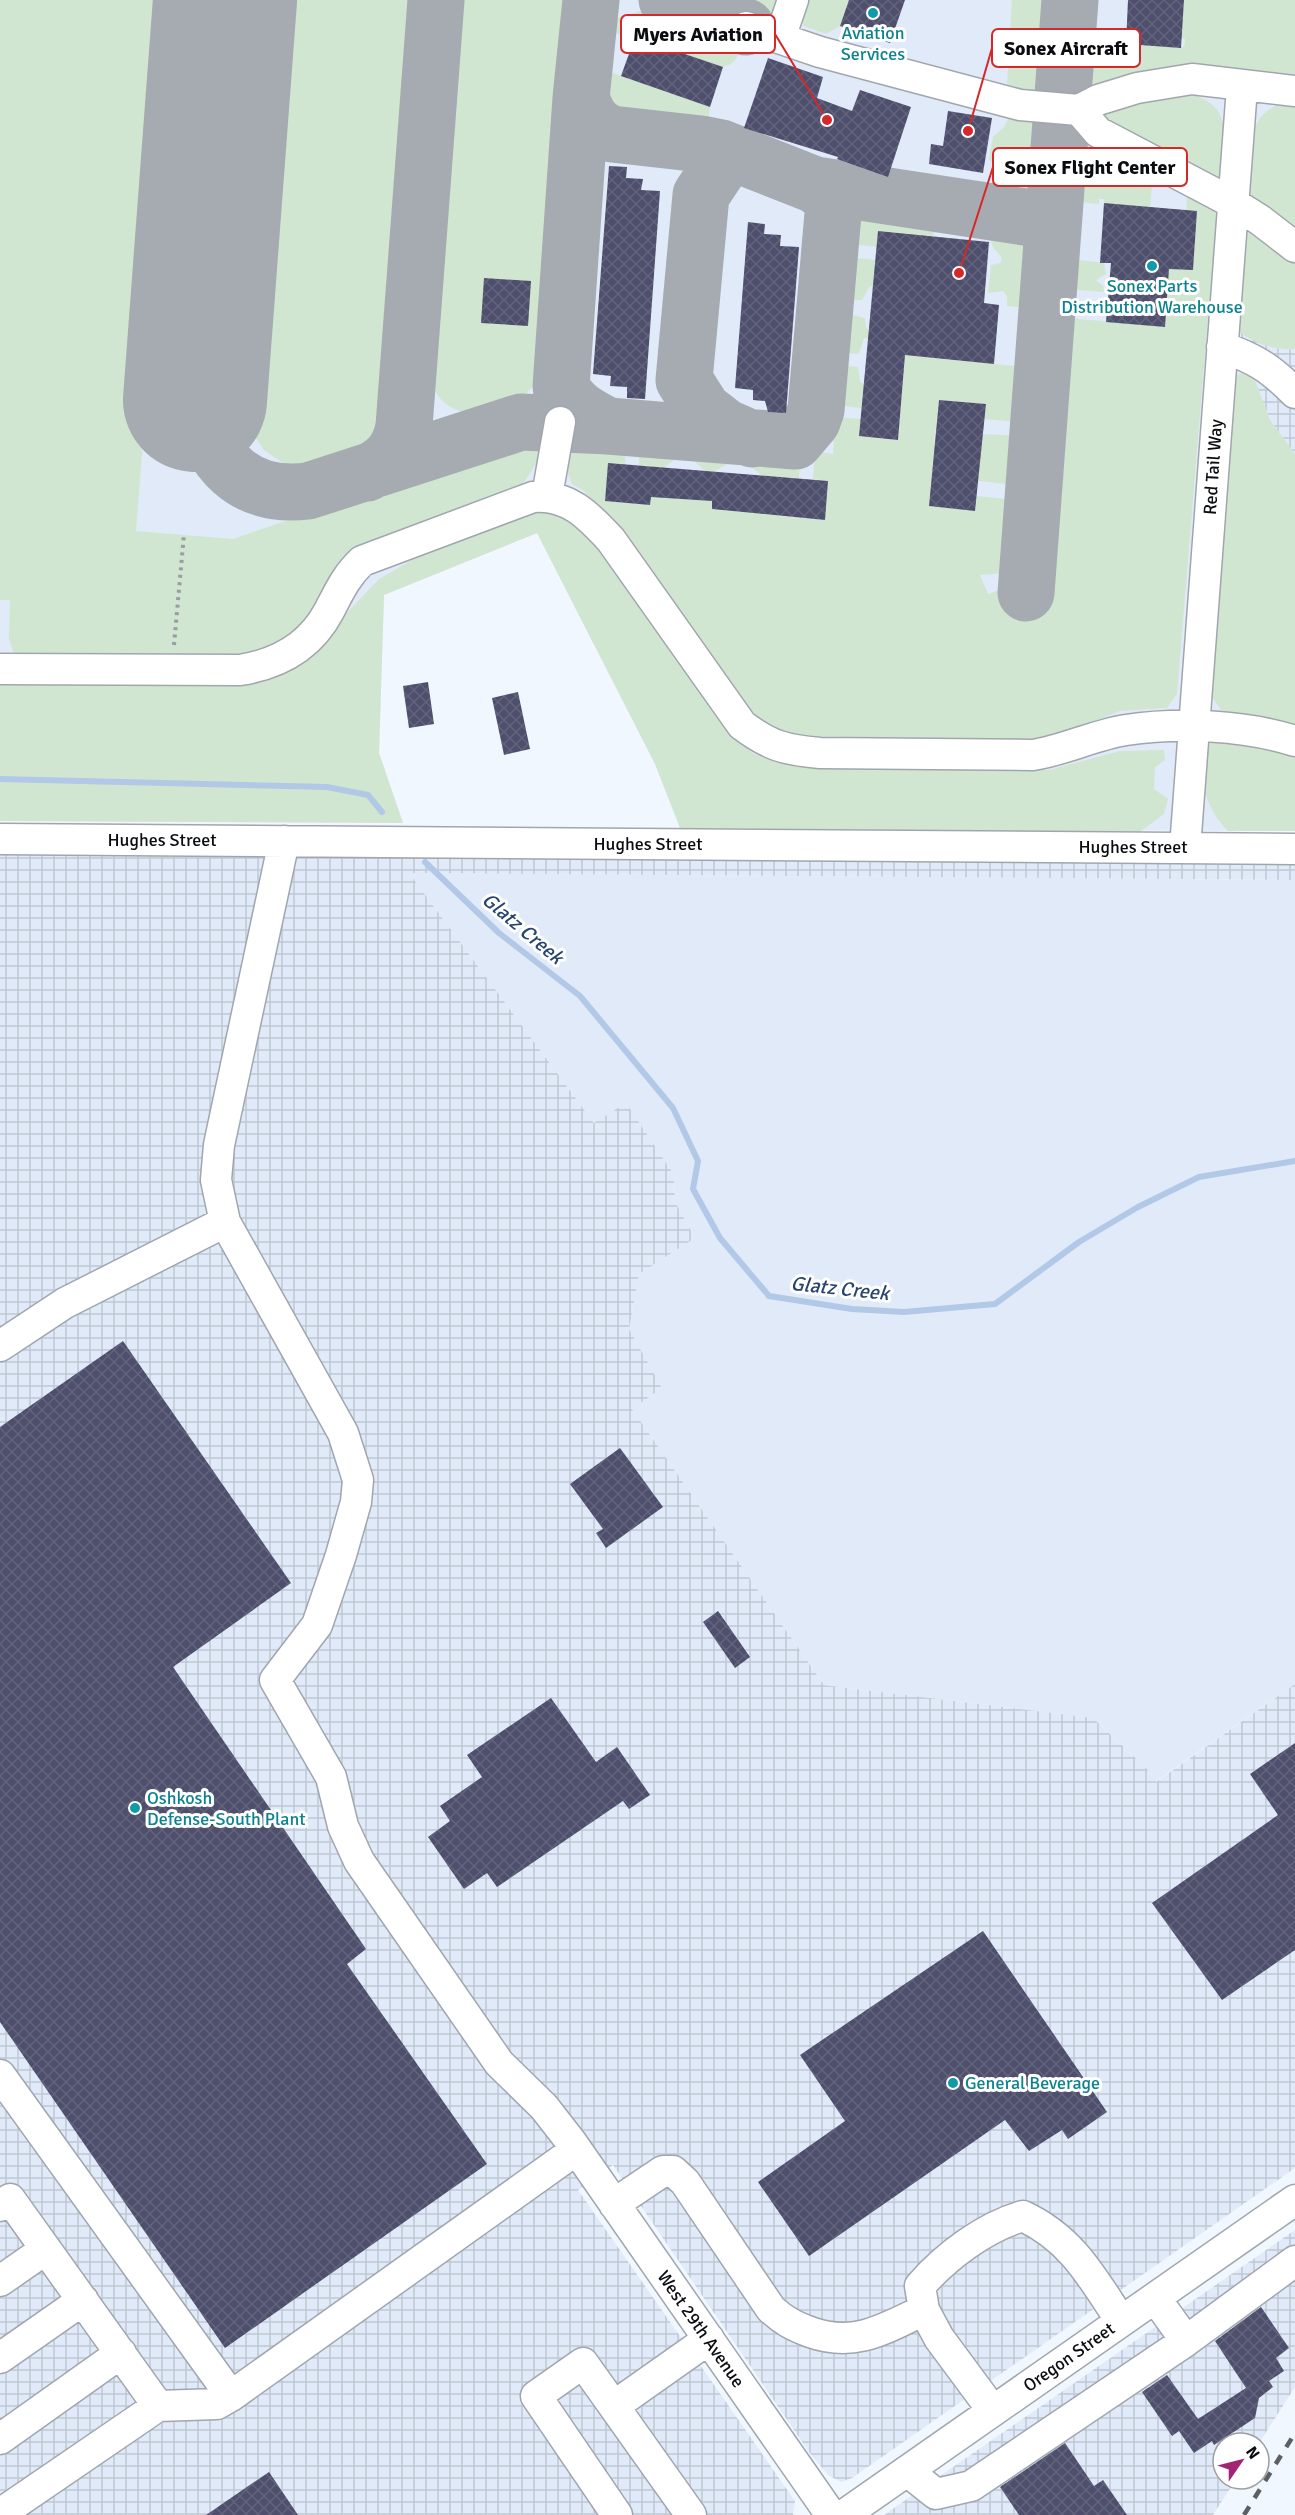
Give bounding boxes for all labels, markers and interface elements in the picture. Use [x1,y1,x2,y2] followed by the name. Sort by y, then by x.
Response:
[866,6,880,20] marker: Aviation Services
[621,15,775,53] callout: Myers Aviation
[633,22,763,47] text: Myers Aviation
[841,22,905,65] place label: Aviation Services
[992,29,1140,67] callout: Sonex Aircraft
[1004,36,1128,61] text: Sonex Aircraft
[993,148,1187,186] callout: Sonex Flight Center
[1005,155,1175,180] text: Sonex Flight Center
[1145,259,1159,273] marker: Sonex Parts Distribution Warehouse
[1061,275,1243,318] place label: Sonex Parts Distribution Warehouse
[1199,418,1227,516] street label: Red Tail Way
[107,829,217,851] street label: Hughes Street
[593,833,703,855] street label: Hughes Street
[1078,836,1188,858] street label: Hughes Street
[477,887,570,971] water label: Glatz Creek
[790,1271,892,1306] water label: Glatz Creek
[147,1787,306,1830] place label: Oshkosh Defense-South Plant
[128,1801,142,1815] marker: Oshkosh Defense-South Plant
[965,2072,1100,2094] place label: General Beverage
[946,2076,960,2090] marker: General Beverage
[653,2266,749,2392] street label: West 29th Avenue
[1019,2317,1119,2397] street label: Oregon Street
[1211,2431,1271,2491] north arrow
[1241,2443,1264,2463] text: N

